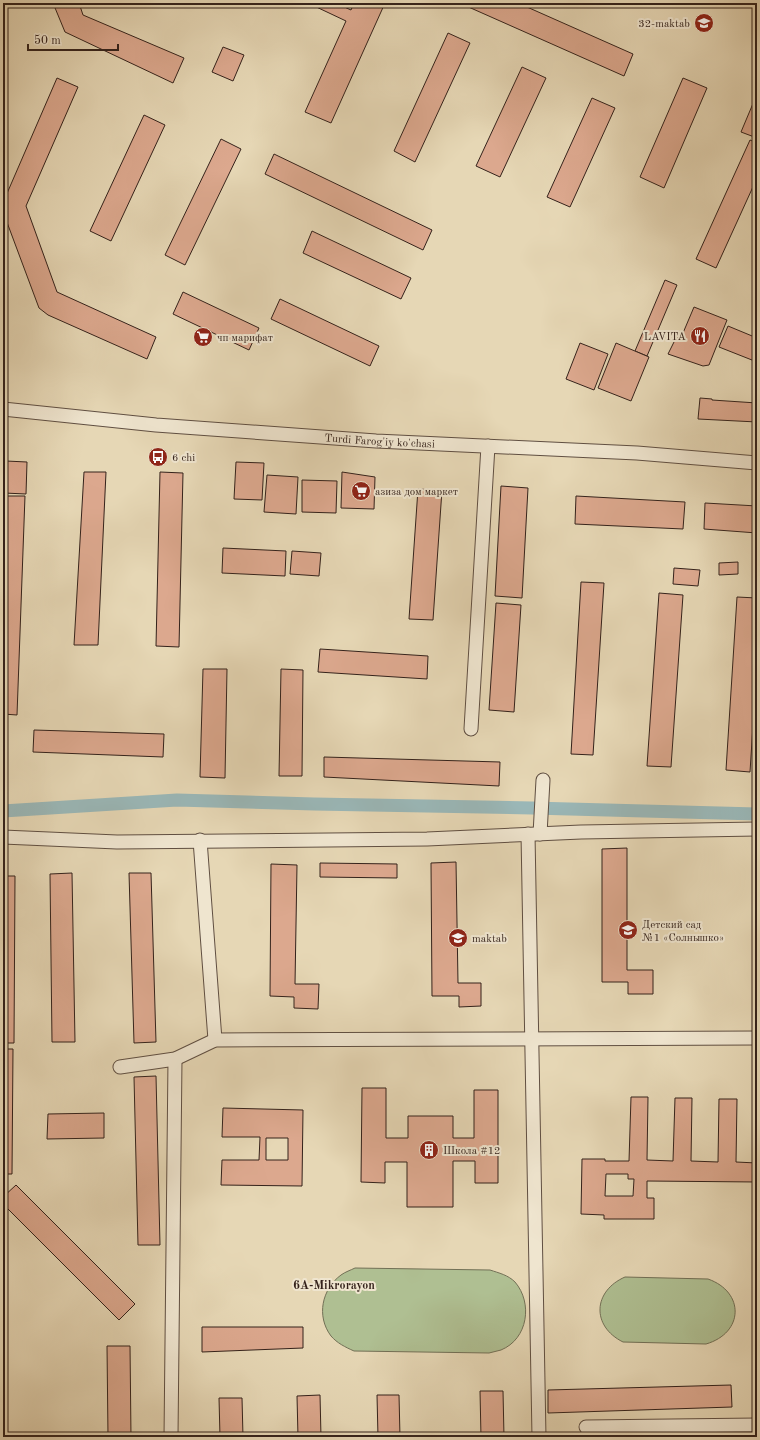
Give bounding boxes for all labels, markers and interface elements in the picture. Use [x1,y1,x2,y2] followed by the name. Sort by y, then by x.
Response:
[693,12,715,34] school or university icon: 32-maktab
[638,19,690,30] place label: 32-maktab
[28,26,118,52] scale bar
[34,34,61,47] text: 50 m
[689,325,711,347] restaurant icon: LAVITA
[192,326,214,348] supermarket icon: чп марифат
[644,332,687,343] place label: LAVITA
[217,333,273,344] place label: чп марифат
[324,433,435,451] street label: Turdi Farog'iy ko'chasi
[147,446,169,468] bus stop icon: 6 chi
[172,453,195,464] place label: 6 chi
[350,480,372,502] supermarket icon: азиза дом маркет
[375,487,458,498] place label: азиза дом маркет
[617,919,639,941] school or university icon: Детский сад №1 «Солнышко»
[642,920,724,944] place label: Детский сад №1 «Солнышко»
[447,927,469,949] school or university icon: maktab
[472,934,507,945] place label: maktab
[418,1139,440,1161] building icon: Школа #12
[443,1146,500,1157] place label: Школа #12
[293,1280,375,1292] district label: 6A-Mikrorayon

